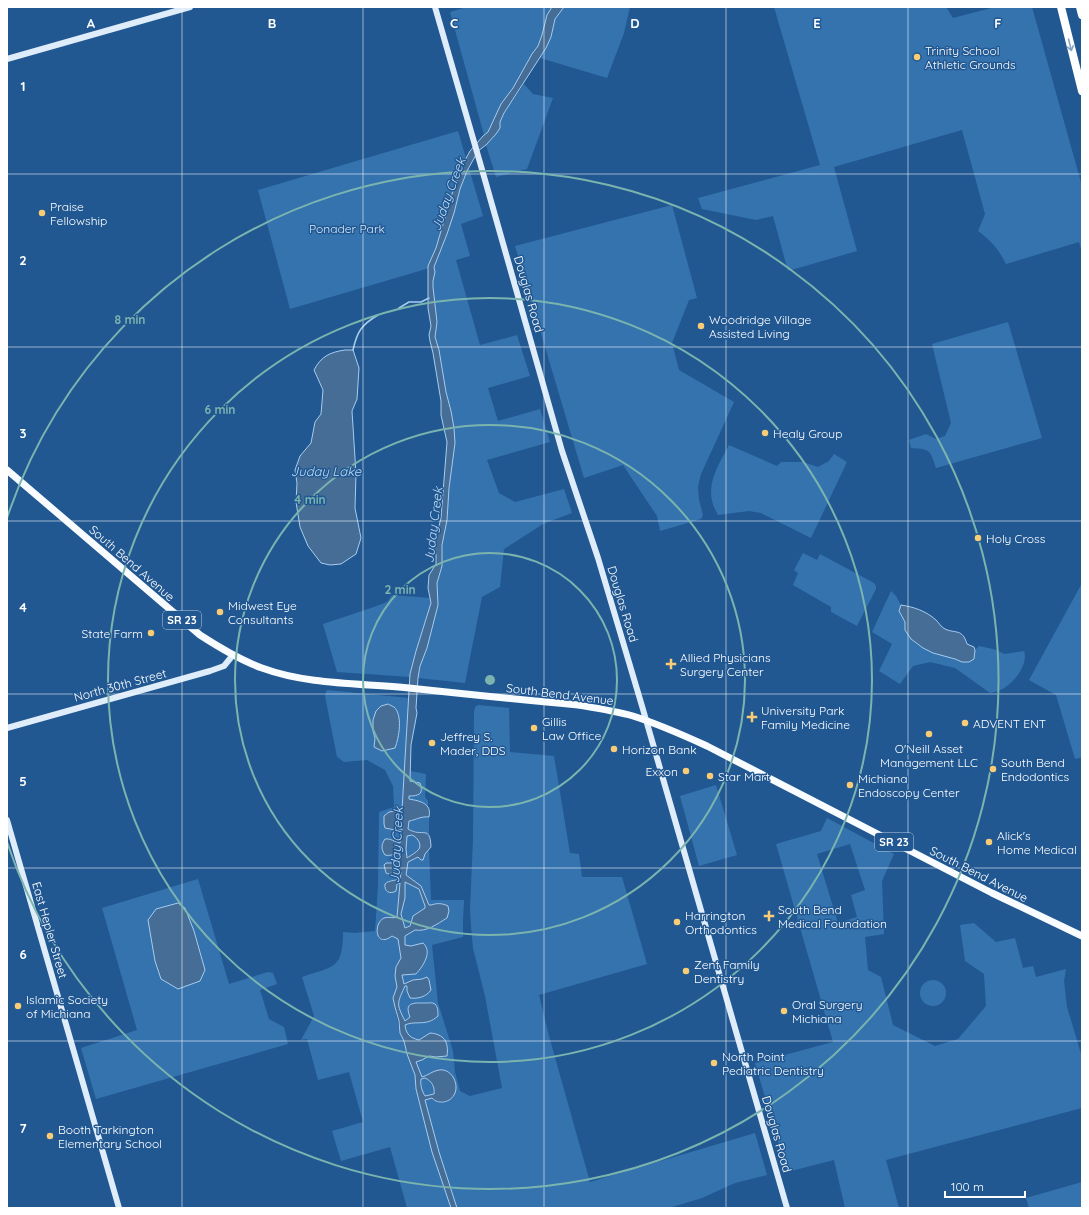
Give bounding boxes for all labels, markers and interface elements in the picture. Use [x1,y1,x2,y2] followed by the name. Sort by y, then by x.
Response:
[87,15,96,31] text: A
[268,15,276,31] text: B
[450,15,458,31] text: C
[630,15,640,31] text: D
[813,15,821,31] text: E
[994,15,1002,31] text: F
[1067,38,1074,51] one-way arrow
[925,43,1016,72] place label: Trinity School Athletic Grounds
[912,52,922,62] marker: Trinity School Athletic Grounds
[20,78,26,94] text: 1
[427,154,469,233] water label: Juday Creek
[50,199,107,228] place label: Praise Fellowship
[37,208,47,218] marker: Praise Fellowship
[309,221,385,236] park label: Ponader Park
[19,252,27,268] text: 2
[511,254,547,334] street label: Douglas Road
[115,312,145,327] text: 8 min
[709,312,812,341] place label: Woodridge Village Assisted Living
[696,321,706,331] marker: Woodridge Village Assisted Living
[204,402,236,417] text: 6 min
[20,425,27,441] text: 3
[773,426,842,441] place label: Healy Group
[760,428,770,438] marker: Healy Group
[291,463,362,479] water label: Juday Lake
[420,485,446,564] water label: Juday Creek
[294,492,326,507] text: 4 min
[86,522,178,604] street label: South Bend Avenue
[986,531,1046,546] place label: Holy Cross
[973,533,983,543] marker: Holy Cross
[604,564,642,644] street label: Douglas Road
[384,582,416,597] text: 2 min
[228,598,297,627] place label: Midwest Eye Consultants
[19,599,27,615] text: 4
[215,607,225,617] marker: Midwest Eye Consultants
[163,611,201,629] road number: SR 23
[81,626,143,641] place label: State Farm
[146,628,156,638] marker: State Farm
[680,650,771,679] place label: Allied Physicians Surgery Center
[665,658,677,670] marker: Allied Physicians Surgery Center
[72,665,168,705] street label: North 30th Street
[483,673,497,687] centre of rings
[505,680,615,708] street label: South Bend Avenue
[761,703,850,732] place label: University Park Family Medicine
[746,711,758,723] marker: University Park Family Medicine
[542,714,601,743] place label: Gillis Law Office
[973,716,1046,731] place label: ADVENT ENT
[960,718,970,728] marker: ADVENT ENT
[529,723,539,733] marker: Gillis Law Office
[440,729,506,758] place label: Jeffrey S. Mader, DDS
[924,729,934,739] marker: O'Neill Asset Management LLC
[427,738,437,748] marker: Jeffrey S. Mader, DDS
[880,741,978,770] place label: O'Neill Asset Management LLC
[622,742,697,757] place label: Horizon Bank
[609,744,619,754] marker: Horizon Bank
[1001,755,1070,784] place label: South Bend Endodontics
[646,764,678,779] place label: Exxon
[988,764,998,774] marker: South Bend Endodontics
[681,766,691,776] marker: Exxon
[718,769,770,784] place label: Star Mart
[705,771,715,781] marker: Star Mart
[858,771,960,800] place label: Michiana Endoscopy Center
[19,773,27,789] text: 5
[845,780,855,790] marker: Michiana Endoscopy Center
[386,805,406,884] water label: Juday Creek
[997,828,1077,857] place label: Alick's Home Medical
[875,833,913,851] road number: SR 23
[984,837,994,847] marker: Alick's Home Medical
[927,843,1031,905] street label: South Bend Avenue
[29,880,71,980] street label: East Hepler Street
[778,902,887,931] place label: South Bend Medical Foundation
[685,908,757,937] place label: Harrington Orthodontics
[763,910,775,922] marker: South Bend Medical Foundation
[672,917,682,927] marker: Harrington Orthodontics
[19,946,27,962] text: 6
[694,957,759,986] place label: Zent Family Dentistry
[681,966,691,976] marker: Zent Family Dentistry
[26,992,108,1021] place label: Islamic Society of Michiana
[792,997,862,1026] place label: Oral Surgery Michiana
[13,1001,23,1011] marker: Islamic Society of Michiana
[779,1006,789,1016] marker: Oral Surgery Michiana
[722,1049,824,1078] place label: North Point Pediatric Dentistry
[709,1058,719,1068] marker: North Point Pediatric Dentistry
[759,1094,795,1174] street label: Douglas Road
[19,1120,27,1136] text: 7
[58,1122,162,1151] place label: Booth Tarkington Elementary School
[45,1131,55,1141] marker: Booth Tarkington Elementary School
[945,1173,1025,1199] scale bar
[951,1179,984,1194] text: 100 m

